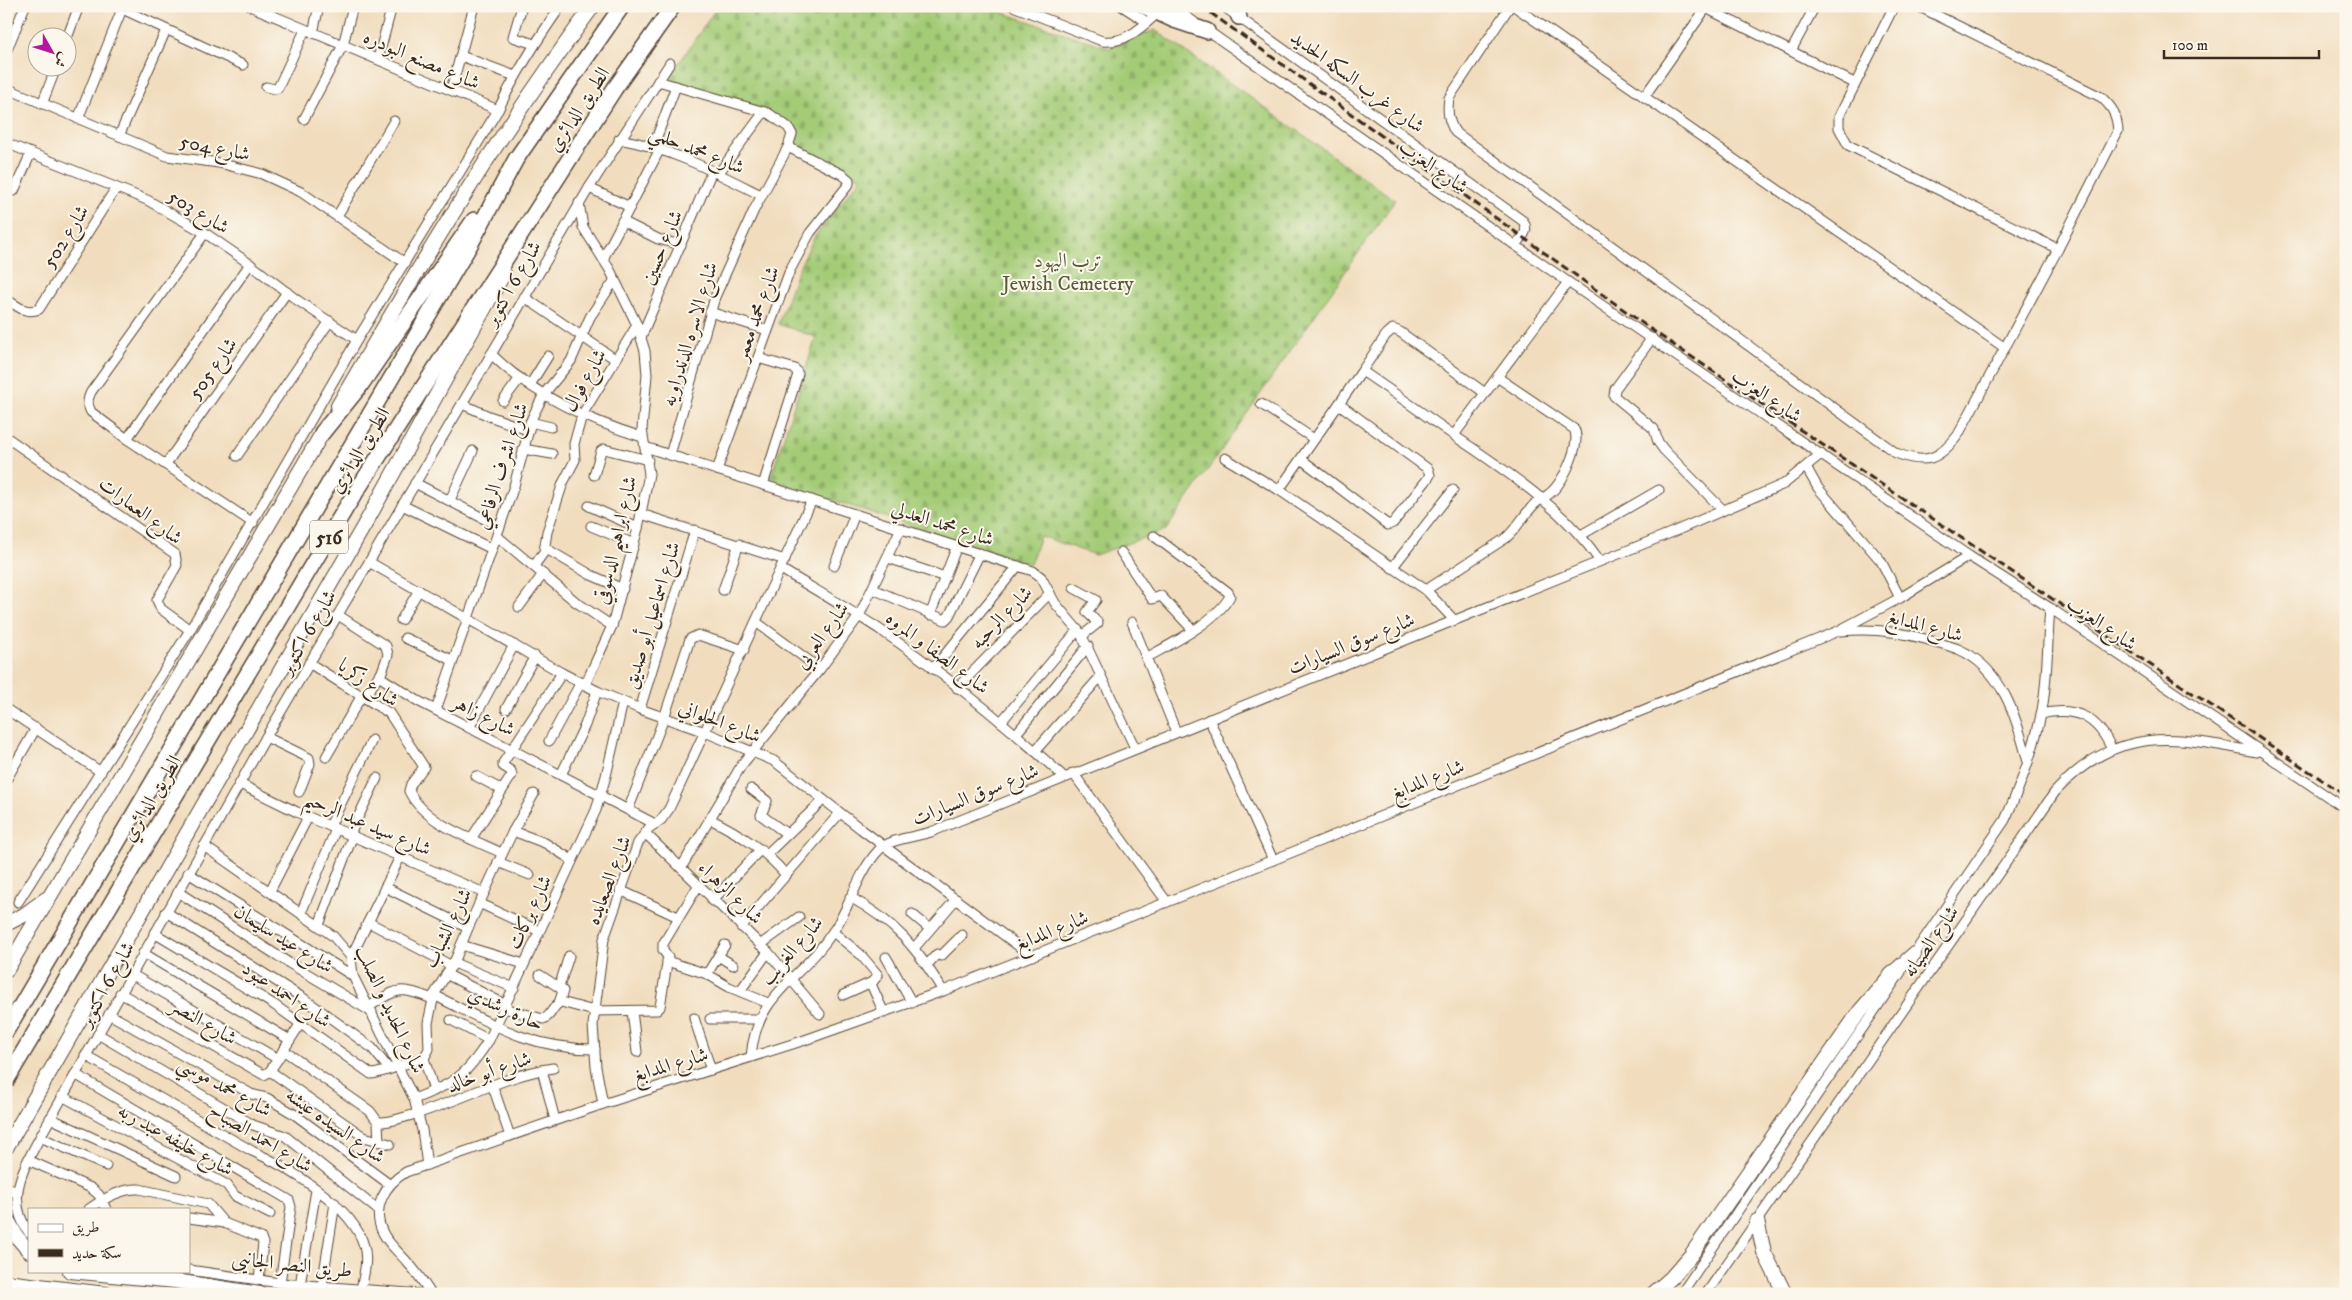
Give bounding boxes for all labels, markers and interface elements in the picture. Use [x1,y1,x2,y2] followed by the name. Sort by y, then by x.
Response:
[358,25,483,100] street label: شارع مصنع البودره
[1283,25,1429,142] street label: شارع غرب السكه الحديد
[28,28,78,78] north arrow
[2164,28,2320,60] scale bar
[2172,36,2208,55] text: 100 m
[50,48,73,71] text: ش
[542,62,618,158] street label: الطريق الدائري
[643,120,748,185] street label: شارع محمد حلمي
[177,129,252,171] street label: شارع 504
[1391,134,1473,204] street label: شارع العزب
[161,184,233,244] street label: شارع 503
[37,201,99,275] street label: شارع 502
[636,206,693,290] street label: شارع حسين
[478,237,551,335] street label: شارع 6 اكتوبر
[1000,249,1134,297] park label: ترب اليهود Jewish Cemetery
[657,259,728,411] street label: شارع الاسره الدندراويه
[728,263,790,367] street label: شارع محمد معمر
[183,333,247,407] street label: شارع 505
[558,345,616,419] street label: شارع فوال
[1724,364,1806,432] street label: شارع العزب
[470,400,538,534] street label: شارع اشرف الرفاعي
[324,403,398,499] street label: الطريق الدائري
[91,471,187,554] street label: شارع العمارات
[590,474,649,608] street label: شارع ابراهيم الدسوقي
[887,496,997,557] street label: شارع محمد العدلي
[310,520,348,554] road number: 516
[615,538,691,693] street label: شارع اسماعيل أبو صديق
[966,581,1041,658] street label: شارع الرحبه
[273,586,346,684] street label: شارع 6 اكتوبر
[2059,592,2141,660] street label: شارع العزب
[789,597,858,677] street label: شارع العربي
[1883,604,1965,652] street label: شارع المدابغ
[878,606,994,704] street label: شارع الصفا و المروه
[1284,608,1420,685] street label: شارع سوق السيارات
[330,653,403,716] street label: شارع زكريا
[444,689,519,746] street label: شارع زاهر
[673,695,764,753] street label: شارع الحلواني
[117,751,190,848] street label: الطريق الدائري
[1387,754,1470,810] street label: شارع المدابغ
[908,759,1044,836] street label: شارع سوق السيارات
[298,786,435,868] street label: شارع سيد عبد الرحيم
[581,832,642,930] street label: شارع الصعايده
[689,856,768,933] street label: شارع الزهراء
[502,871,562,956] street label: شارع بركات
[418,884,482,975] street label: شارع الشباب
[227,899,338,983] street label: شارع عيد سليمان
[1897,901,1968,985] street label: شارع الصيانه
[1011,905,1094,961] street label: شارع المدابغ
[755,911,832,994] street label: شارع الغريب
[73,937,145,1036] street label: شارع 6 اكتوبر
[345,941,430,1080] street label: شارع الحديد و الصلب
[235,956,335,1037] street label: شارع احمد عبود
[463,982,547,1039] street label: حارة رشدي
[162,992,241,1055] street label: شارع النصر
[630,1042,712,1093] street label: شارع المدابغ
[443,1043,536,1102] street label: شارع أبو خالد
[171,1051,276,1128] street label: شارع محمد موسي
[278,1083,390,1173] street label: شارع السيده عيشه
[111,1098,238,1186] street label: شارع خليفه عبد ربه
[202,1098,317,1182] street label: شارع احمد الصباح
[28,1208,190,1272] legend
[72,1218,99,1237] text: طريق
[72,1244,122,1263] text: سكة حديد
[230,1247,353,1285] street label: طريق النصر الجانيى

